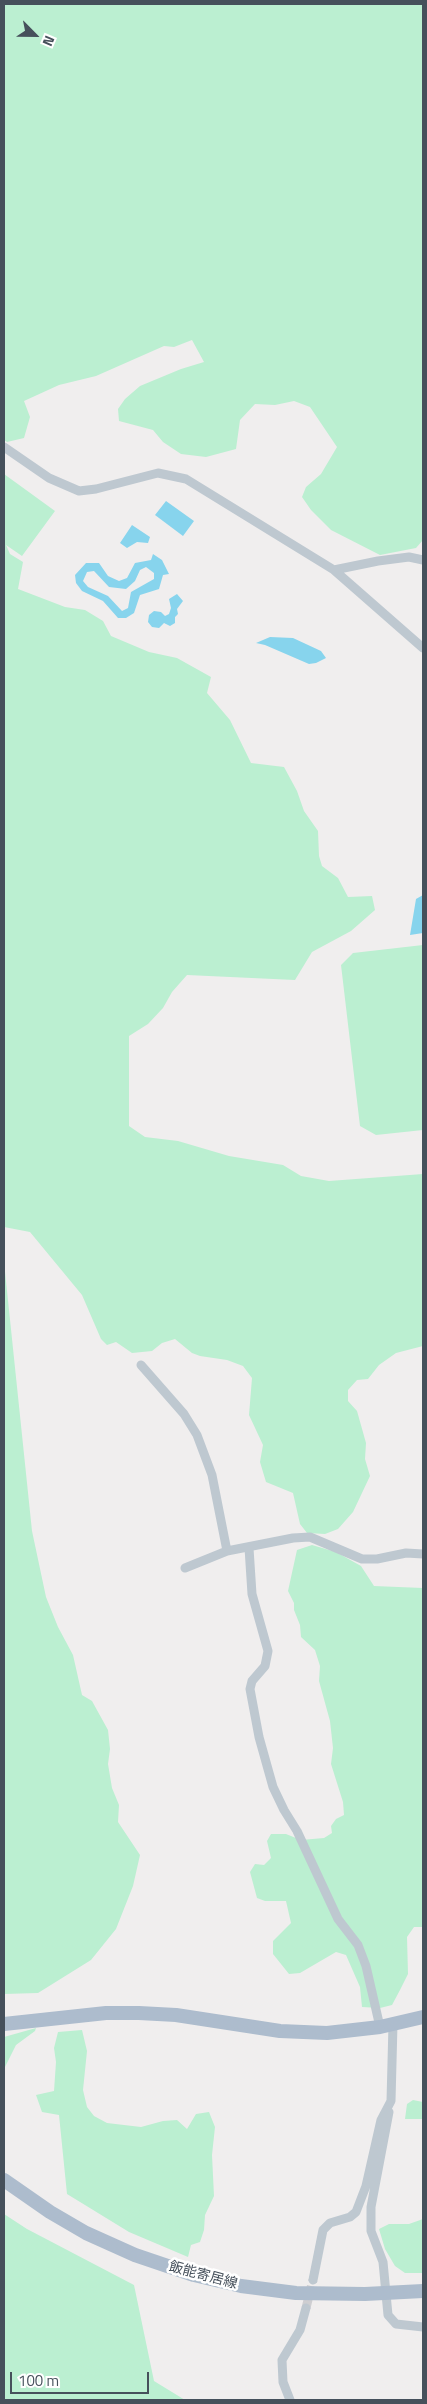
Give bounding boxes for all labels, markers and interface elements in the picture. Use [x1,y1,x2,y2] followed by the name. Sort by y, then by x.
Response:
[10,10,60,60] north arrow
[38,32,61,50] text: N
[167,2259,239,2293] street label: 飯能寄居線
[12,2362,151,2394] scale bar
[18,2369,59,2392] text: 100 m

